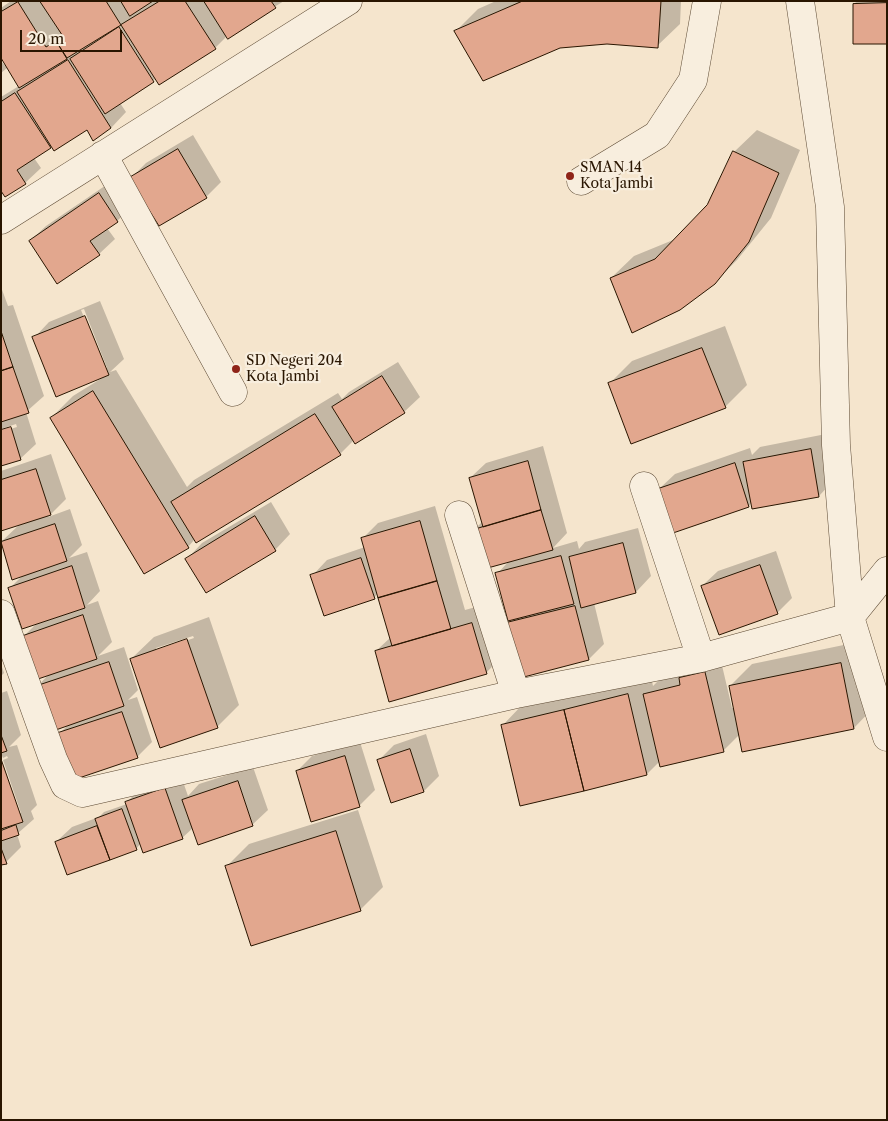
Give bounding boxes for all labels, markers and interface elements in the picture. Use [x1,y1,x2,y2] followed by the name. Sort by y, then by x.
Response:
[22,20,125,52] scale bar
[28,29,64,48] text: 20 m
[580,160,653,192] place label: SMAN 14 Kota Jambi
[564,170,576,182] marker: SMAN 14 Kota Jambi
[246,353,343,386] place label: SD Negeri 204 Kota Jambi
[230,363,242,375] marker: SD Negeri 204 Kota Jambi

